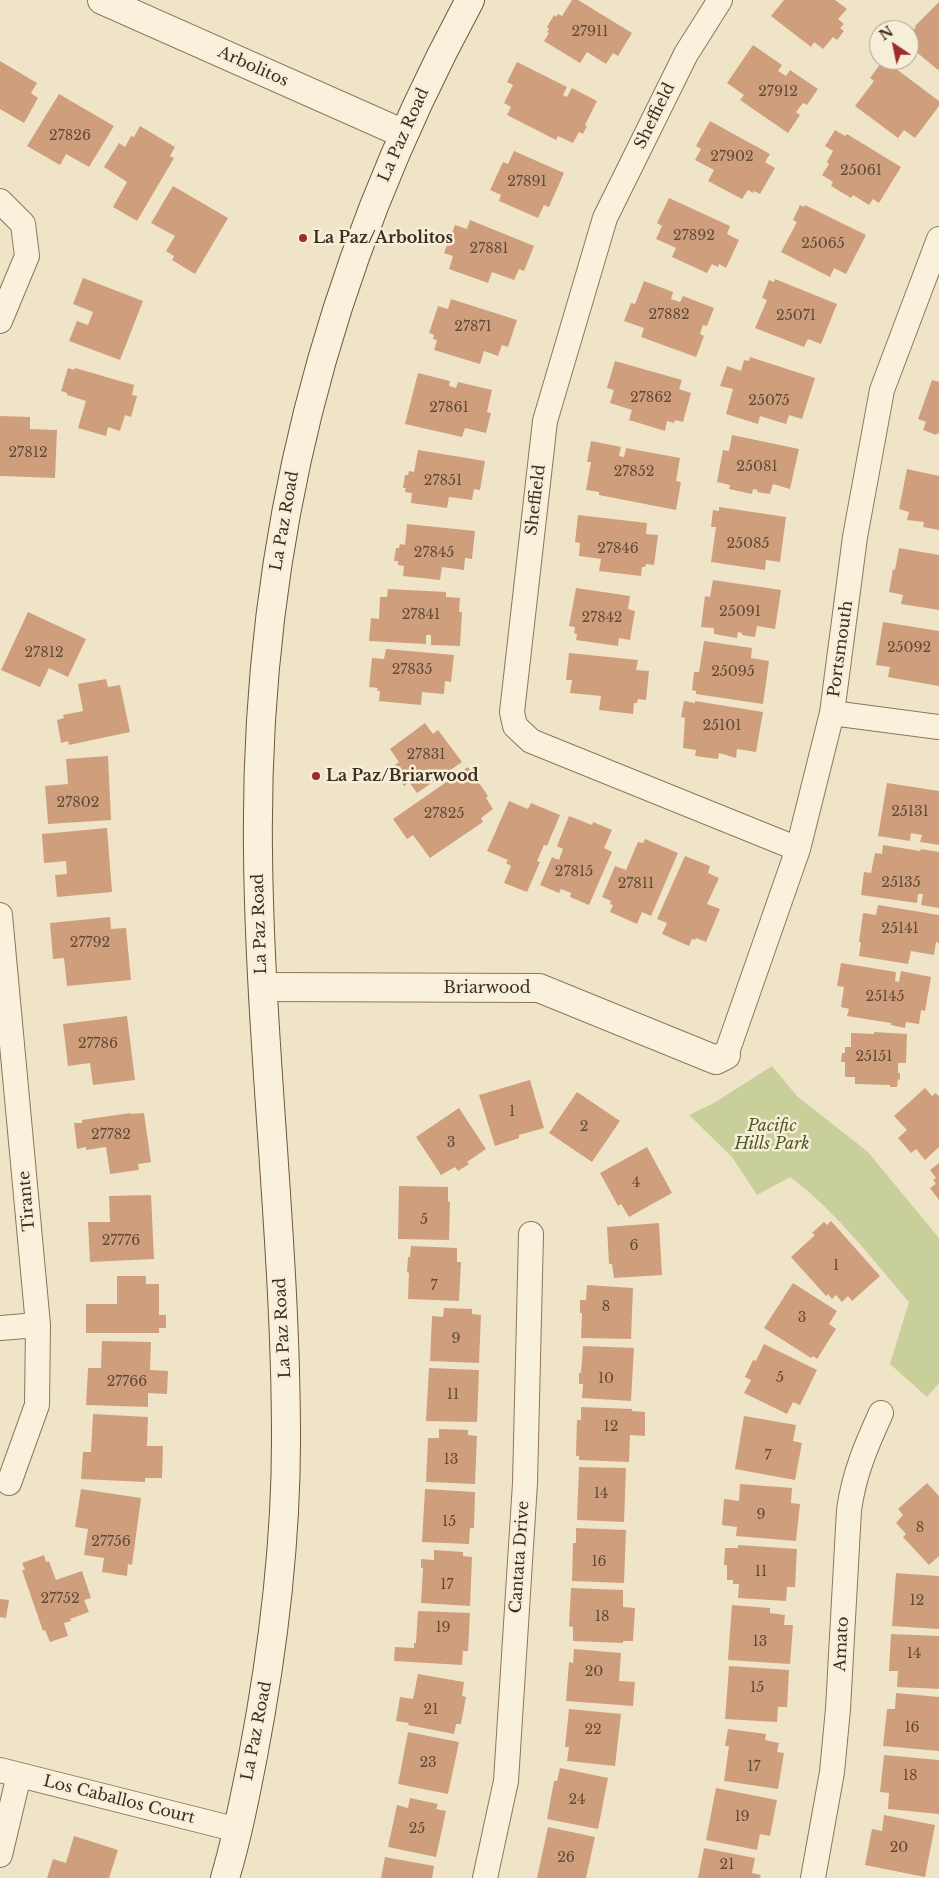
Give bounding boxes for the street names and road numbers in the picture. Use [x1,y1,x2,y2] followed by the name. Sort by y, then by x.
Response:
[215,43,291,91] street label: Arbolitos
[631,80,679,152] street label: Sheffield
[375,85,433,185] street label: La Paz Road
[522,463,550,537] street label: Sheffield
[267,470,303,572] street label: La Paz Road
[825,599,857,699] street label: Portsmouth
[249,873,271,975] street label: La Paz Road
[444,978,530,998] street label: Briarwood
[15,1170,39,1232] street label: Tirante
[271,1277,295,1379] street label: La Paz Road
[506,1500,534,1614] street label: Cantata Drive
[831,1616,853,1672] street label: Amato
[238,1680,276,1782] street label: La Paz Road
[41,1772,197,1828] street label: Los Caballos Court

